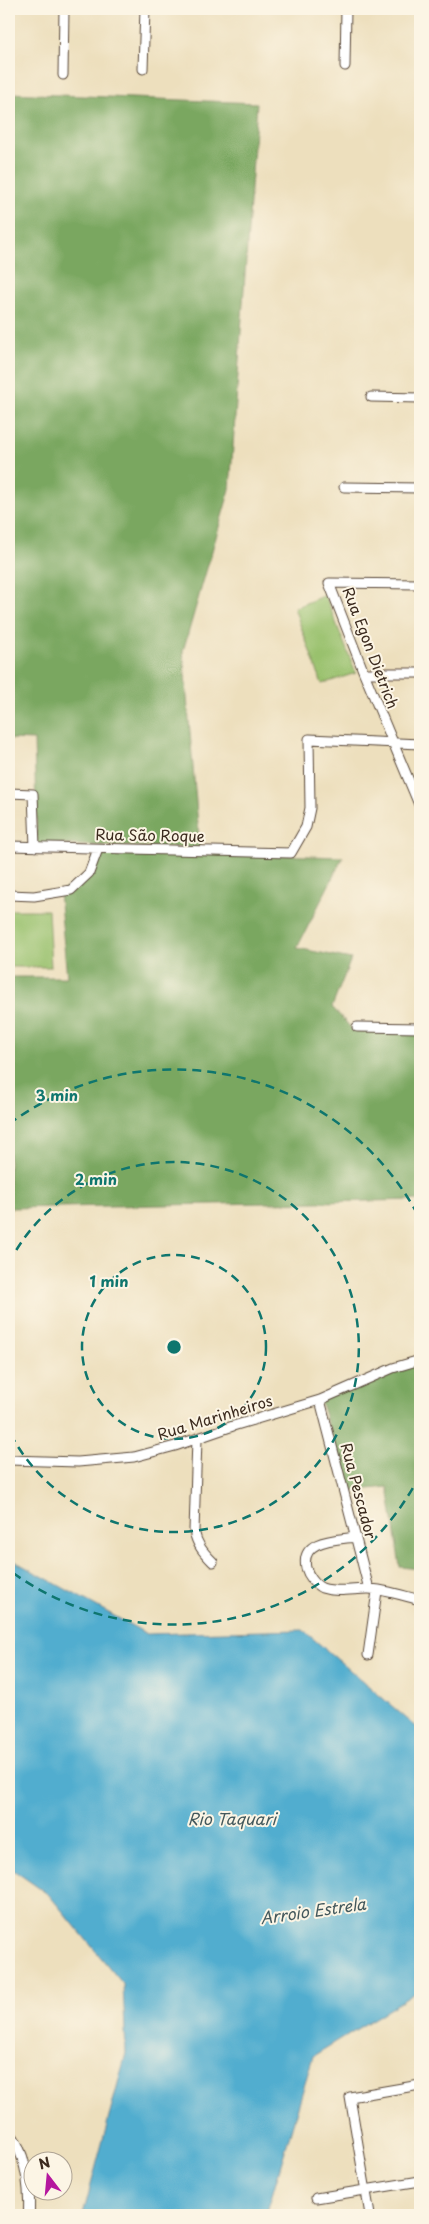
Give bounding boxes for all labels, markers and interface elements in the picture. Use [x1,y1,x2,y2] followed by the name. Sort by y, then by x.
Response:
[338,583,405,712] street label: Rua Egon Dietrich
[95,822,205,847] street label: Rua São Roque
[36,1083,78,1106] text: 3 min
[75,1167,117,1190] text: 2 min
[90,1269,128,1292] text: 1 min
[165,1338,183,1356] centre of rings
[154,1388,275,1445] street label: Rua Marinheiros
[336,1440,383,1541] street label: Rua Pescador
[188,1806,279,1830] water label: Rio Taquari
[259,1891,368,1929] water label: Arroio Estrela
[36,2151,53,2175] text: N
[22,2152,72,2202] north arrow

